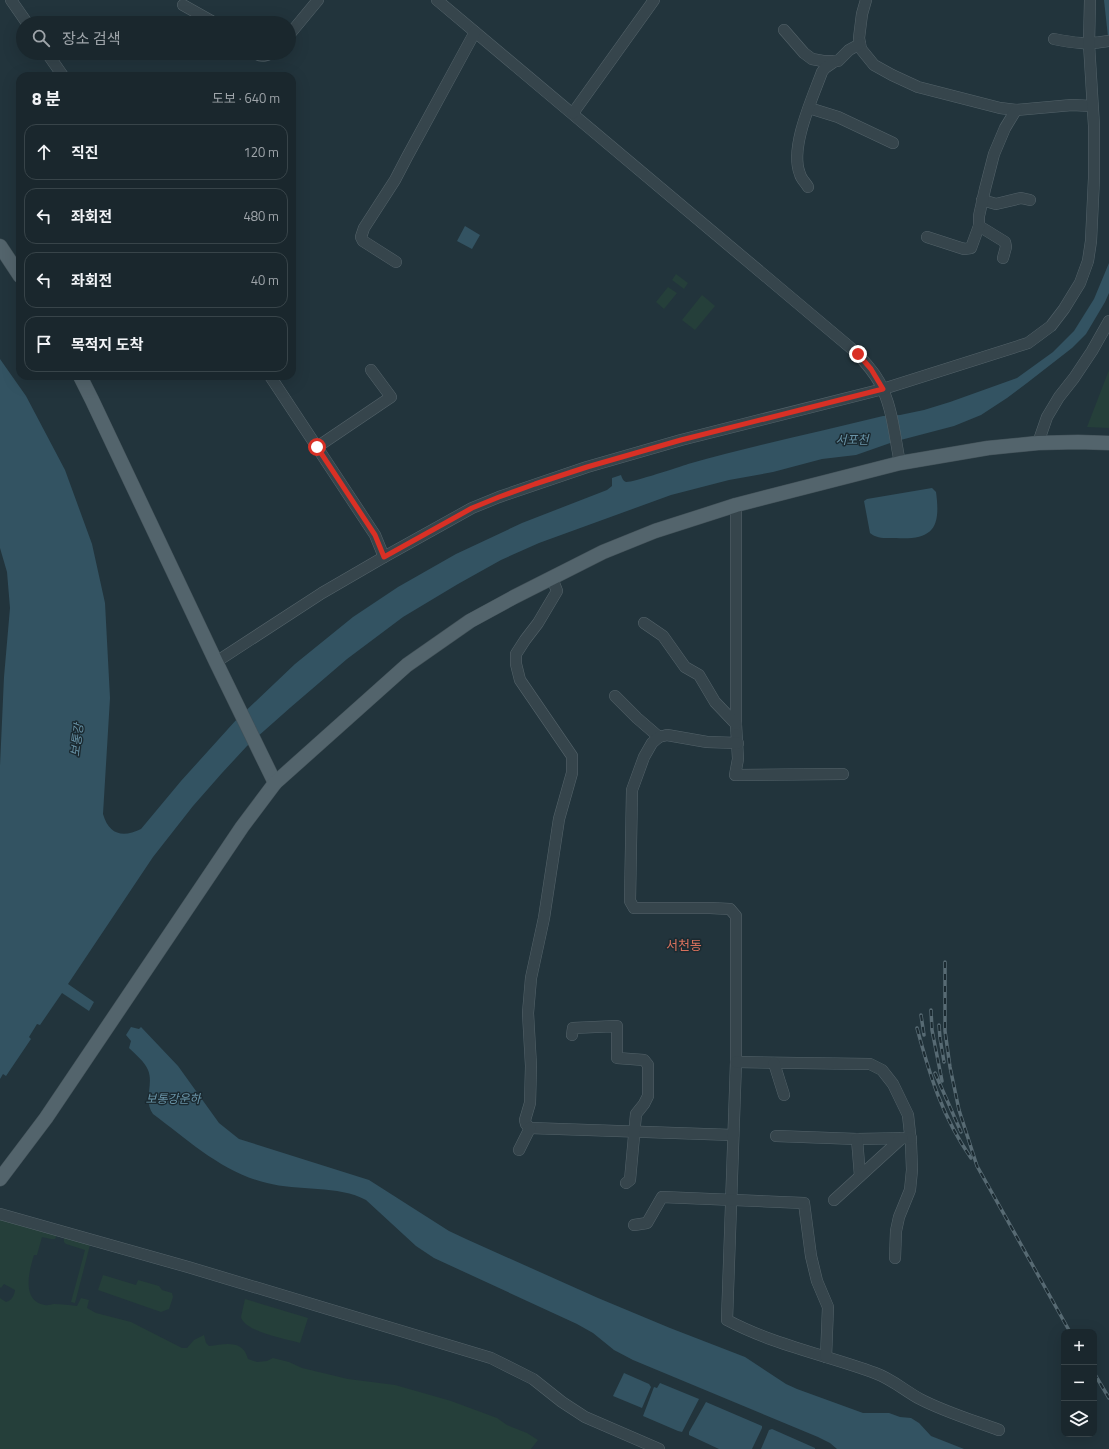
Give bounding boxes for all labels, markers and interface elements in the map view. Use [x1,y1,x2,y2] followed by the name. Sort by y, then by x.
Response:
[16,16,296,60] search box
[30,27,52,49] icon: search
[62,27,121,50] text: 장소 검색
[32,86,61,112] text: 8 분
[212,88,280,108] text: 도보 · 640 m
[33,141,55,163] icon: ahead
[71,141,99,164] text: 직진
[243,142,279,162] text: 120 m
[33,205,55,227] icon: left
[71,205,112,228] text: 좌회전
[243,206,279,226] text: 480 m
[33,269,55,291] icon: left
[71,269,112,292] text: 좌회전
[251,270,279,290] text: 40 m
[33,333,55,355] icon: arrive
[71,333,143,356] text: 목적지 도착
[849,345,867,363] route end
[835,430,871,449] water label: 서포천
[308,438,326,456] route start
[65,720,88,758] water label: 보통강
[666,935,702,955] district label: 서천동
[145,1089,203,1108] water label: 보통강운하
[1061,1329,1097,1437] map controls
[1061,1329,1097,1365] button: +
[1061,1365,1097,1401] button: −
[1061,1401,1097,1437] button: layers

